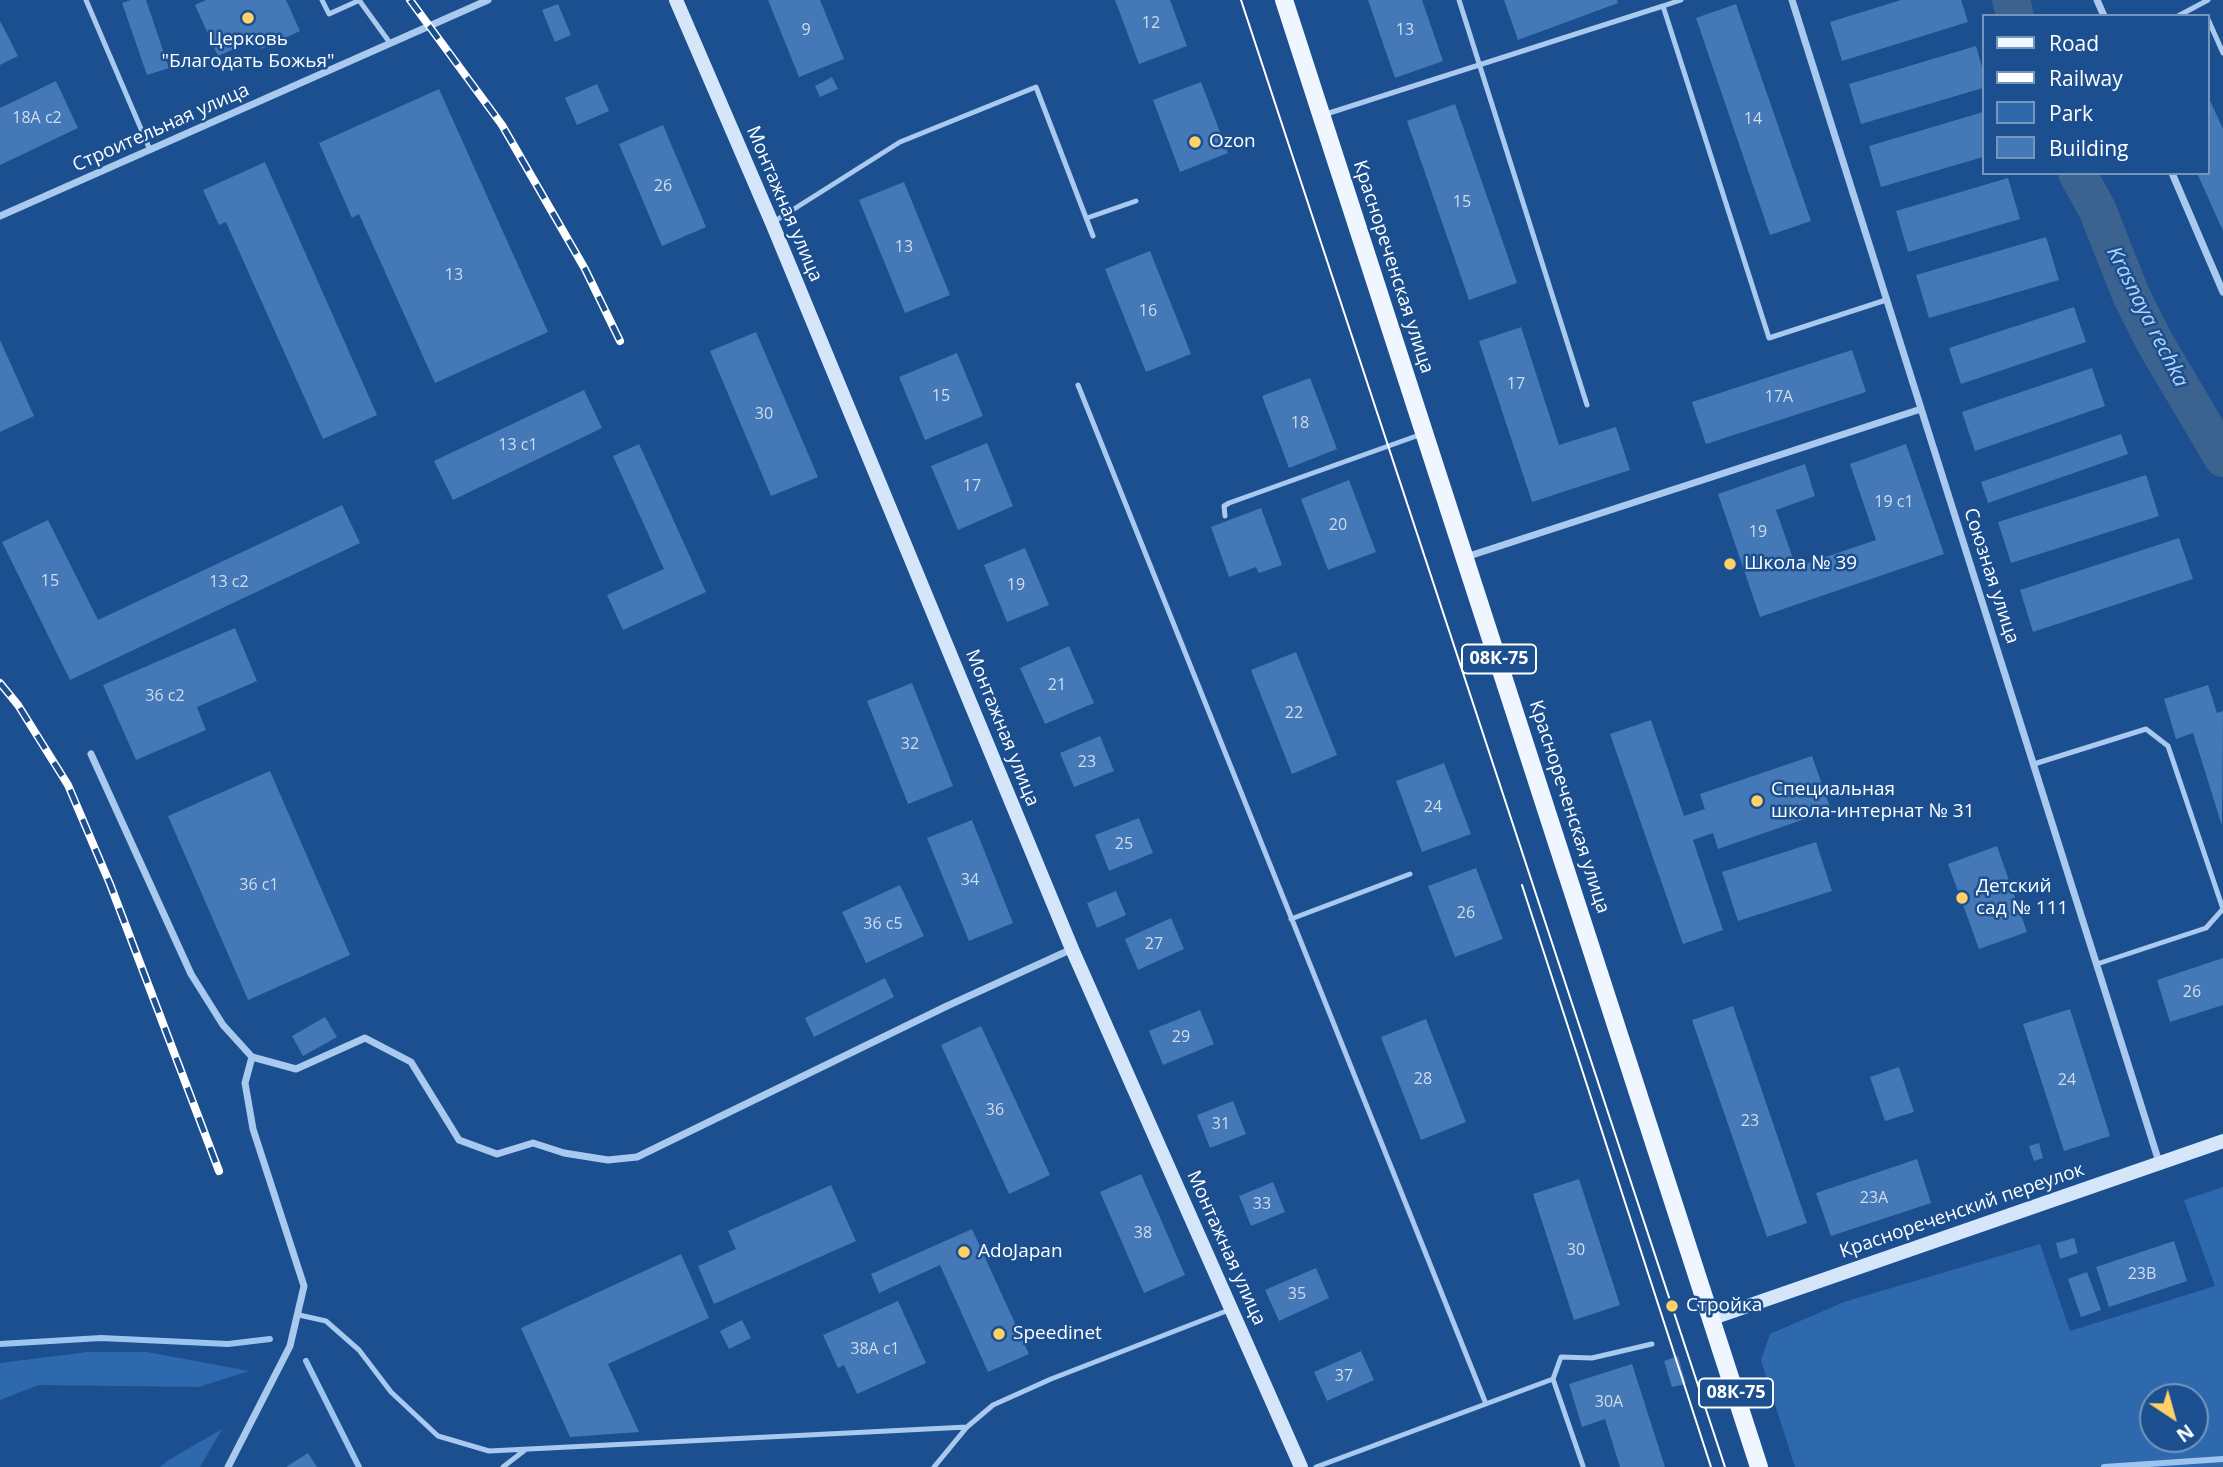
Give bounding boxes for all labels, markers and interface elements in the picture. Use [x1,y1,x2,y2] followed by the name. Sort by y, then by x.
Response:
[240,10,256,26] marker: Церковь "Благодать Божья"
[1142,13,1160,33] house number: 12
[1982,14,2209,175] legend
[801,20,811,40] house number: 9
[1396,20,1414,40] house number: 13
[161,29,335,73] place label: Церковь "Благодать Божья"
[2049,29,2099,57] text: Road
[2049,64,2123,92] text: Railway
[69,79,253,177] street label: Строительная улица
[2049,99,2093,127] text: Park
[12,108,62,128] house number: 18А с2
[1744,109,1762,129] house number: 14
[741,123,827,285] street label: Монтажная улица
[1209,131,1256,153] place label: Ozon
[1187,134,1203,150] marker: Ozon
[2049,134,2128,162] text: Building
[1348,158,1438,376] street label: Краснореченская улица
[654,176,672,196] house number: 26
[1453,192,1471,212] house number: 15
[895,237,913,257] house number: 13
[2101,242,2193,392] water label: Krasnaya rechka
[445,265,463,285] house number: 13
[1139,301,1157,321] house number: 16
[1507,374,1525,394] house number: 17
[932,386,950,406] house number: 15
[1765,387,1793,407] house number: 17А
[755,404,773,424] house number: 30
[1291,413,1309,433] house number: 18
[498,435,538,455] house number: 13 с1
[963,476,981,496] house number: 17
[1874,492,1914,512] house number: 19 с1
[1958,505,2024,647] street label: Союзная улица
[1329,515,1347,535] house number: 20
[1749,522,1767,542] house number: 19
[1744,553,1857,575] place label: Школа № 39
[1722,556,1738,572] marker: Школа № 39
[41,571,59,591] house number: 15
[209,572,249,592] house number: 13 с2
[1007,575,1025,595] house number: 19
[1462,644,1536,674] road number: 08К-75
[960,646,1044,810] street label: Монтажная улица
[1048,675,1066,695] house number: 21
[145,686,185,706] house number: 36 с2
[1524,698,1614,916] street label: Краснореченская улица
[1285,703,1303,723] house number: 22
[901,734,919,754] house number: 32
[1078,752,1096,772] house number: 23
[1771,779,1975,823] place label: Специальная школа-интернат № 31
[1749,793,1765,809] marker: Специальная школа-интернат № 31
[1424,797,1442,817] house number: 24
[1115,834,1133,854] house number: 25
[961,870,979,890] house number: 34
[239,875,279,895] house number: 36 с1
[1976,876,2068,920] place label: Детский сад № 111
[1954,890,1970,906] marker: Детский сад № 111
[1457,903,1475,923] house number: 26
[863,914,903,934] house number: 36 с5
[1145,934,1163,954] house number: 27
[2183,982,2201,1002] house number: 26
[1172,1027,1190,1047] house number: 29
[1414,1069,1432,1089] house number: 28
[2058,1070,2076,1090] house number: 24
[986,1100,1004,1120] house number: 36
[1741,1111,1759,1131] house number: 23
[1212,1114,1230,1134] house number: 31
[1837,1158,2087,1264] street label: Краснореченский переулок
[1182,1167,1270,1329] street label: Монтажная улица
[1860,1188,1888,1208] house number: 23А
[1253,1194,1271,1214] house number: 33
[1134,1223,1152,1243] house number: 38
[1567,1240,1585,1260] house number: 30
[978,1241,1063,1263] place label: AdoJapan
[956,1244,972,1260] marker: AdoJapan
[2128,1264,2156,1284] house number: 23В
[1288,1284,1306,1304] house number: 35
[1686,1295,1762,1317] place label: Стройка
[1664,1298,1680,1314] marker: Стройка
[1013,1323,1102,1345] place label: Speedinet
[991,1326,1007,1342] marker: Speedinet
[850,1339,900,1359] house number: 38А с1
[1335,1366,1353,1386] house number: 37
[1699,1378,1773,1408] road number: 08К-75
[2139,1383,2209,1453] north arrow
[1595,1392,1623,1412] house number: 30А
[2171,1418,2199,1448] text: N

